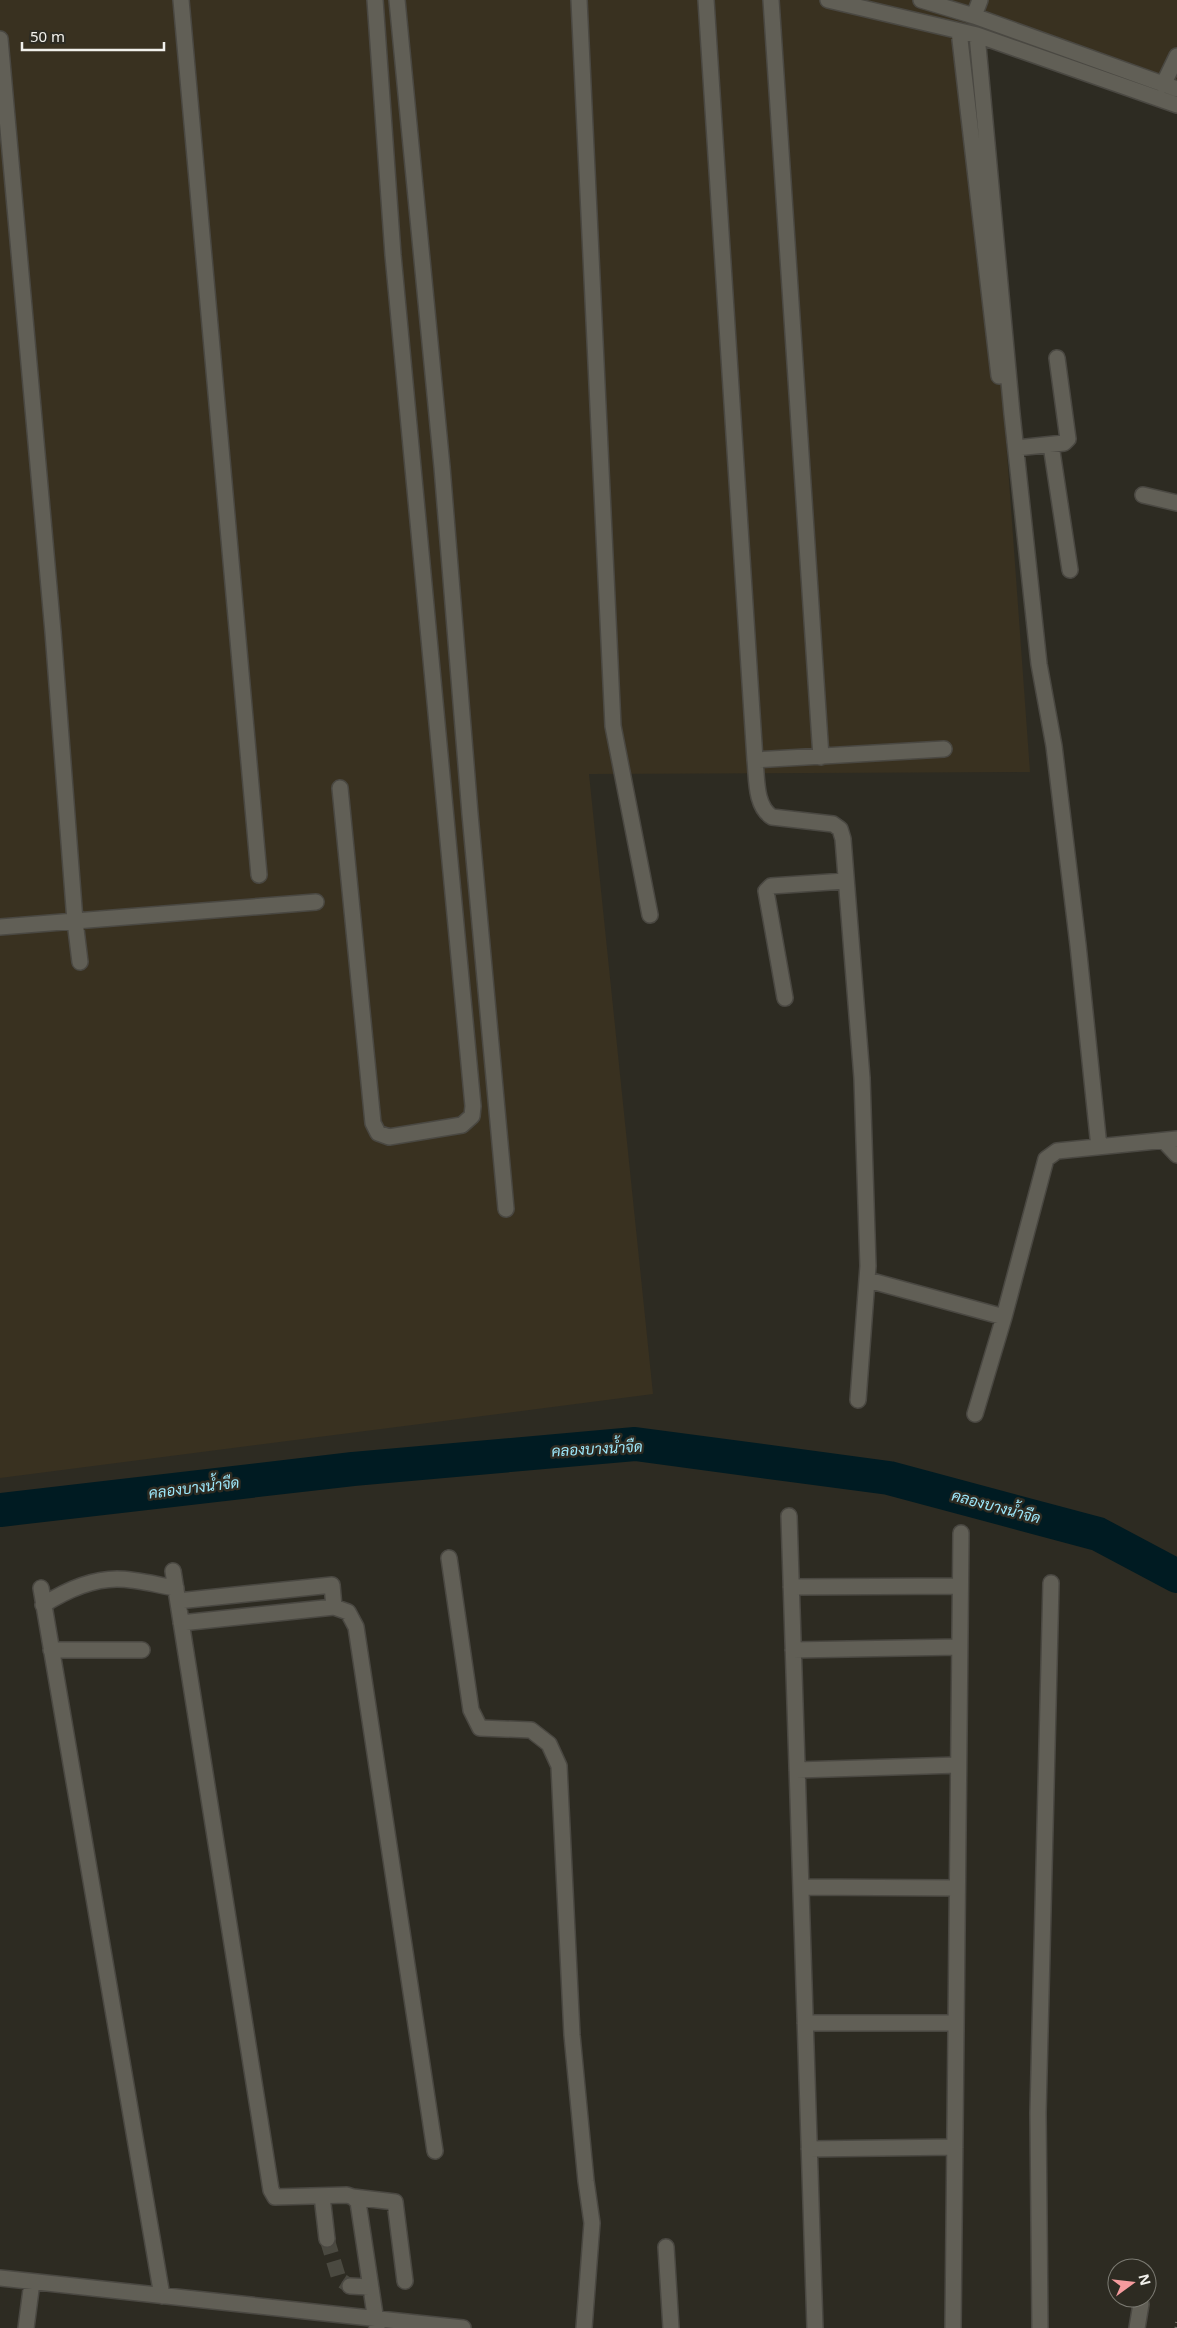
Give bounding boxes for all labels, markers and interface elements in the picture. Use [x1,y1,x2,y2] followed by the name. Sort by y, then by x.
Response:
[22,20,165,52] scale bar
[30,26,65,46] text: 50 m
[551,1434,643,1460] water label: คลองบางน้ำจืด
[147,1470,240,1502] water label: คลองบางน้ำจืด
[950,1483,1044,1528] water label: คลองบางน้ำจืด
[1107,2258,1157,2308] north arrow
[1134,2272,1156,2287] text: N

